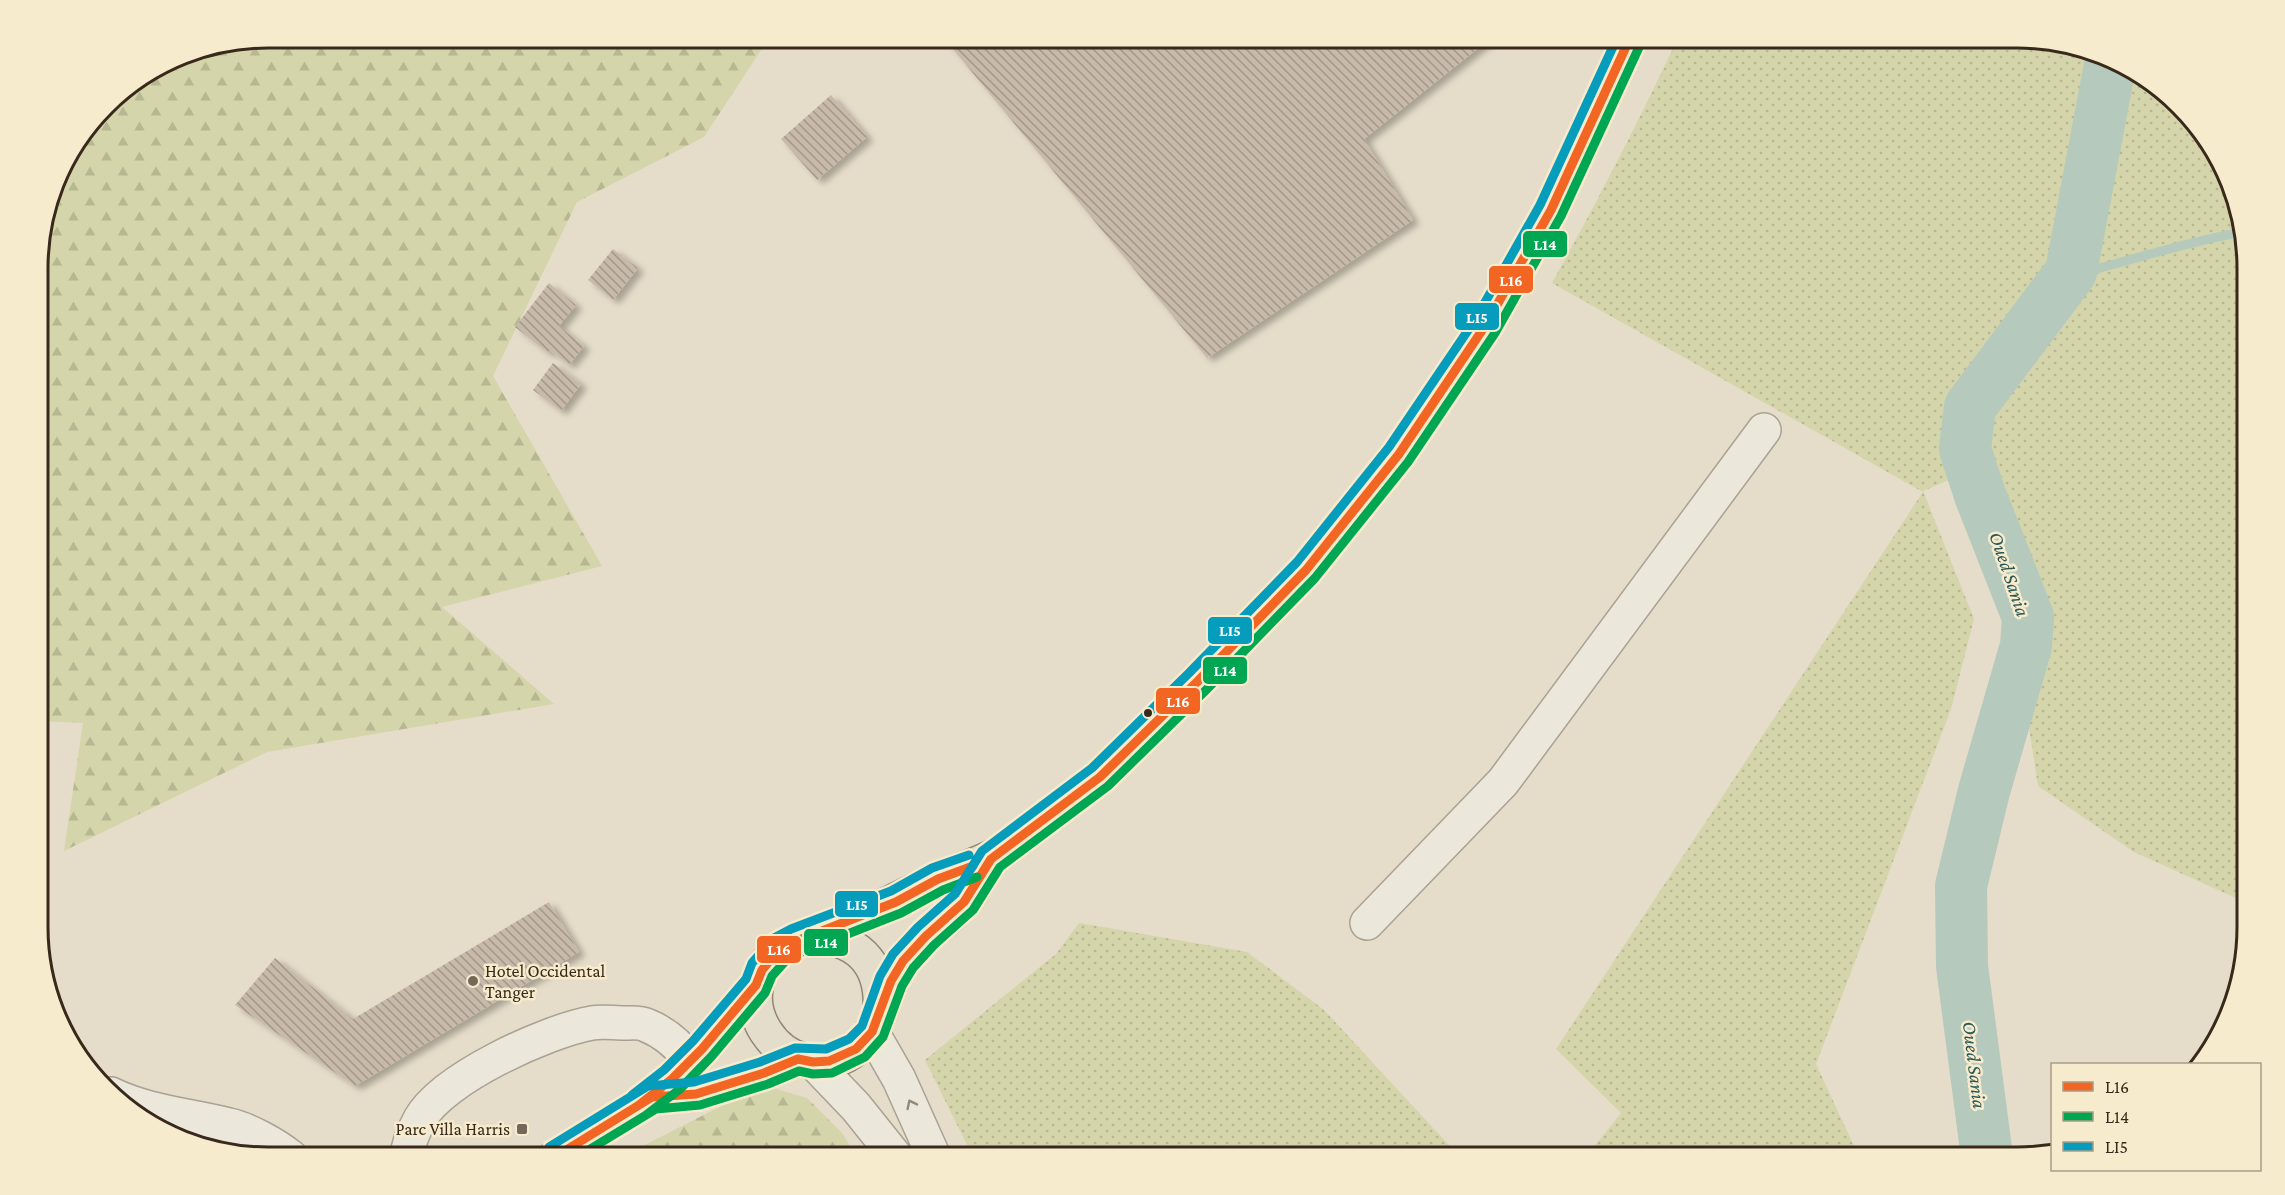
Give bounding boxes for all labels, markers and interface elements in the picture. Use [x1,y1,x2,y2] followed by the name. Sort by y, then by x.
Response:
[1522,230,1568,258] line badge: L14
[1533,236,1557,253] text: L14
[1488,265,1534,294] line badge: L16
[1499,272,1523,289] text: L16
[1454,302,1500,331] line badge: LI5
[1466,309,1488,326] text: LI5
[1985,529,2035,619] water label: Oued Sania
[1207,616,1253,645] line badge: LI5
[1219,622,1241,639] text: LI5
[1202,656,1248,685] line badge: L14
[1213,662,1237,679] text: L14
[1155,687,1201,715] line badge: L16
[1166,693,1190,710] text: L16
[1142,707,1154,719] unlabelled marker
[834,890,879,918] line badge: LI5
[846,896,868,913] text: LI5
[803,928,849,957] line badge: L14
[814,934,838,951] text: L14
[756,935,802,964] line badge: L16
[767,941,791,958] text: L16
[485,961,605,1002] place label: Hotel Occidental Tanger
[466,974,480,988] marker: Hotel Occidental Tanger
[1959,1020,1991,1110] water label: Oued Sania
[2051,1063,2261,1171] legend
[2105,1077,2129,1097] text: L16
[907,1099,918,1110] one-way arrow
[2105,1107,2129,1127] text: L14
[395,1119,510,1139] place label: Parc Villa Harris
[515,1122,529,1136] marker: Parc Villa Harris
[2105,1137,2128,1157] text: LI5

